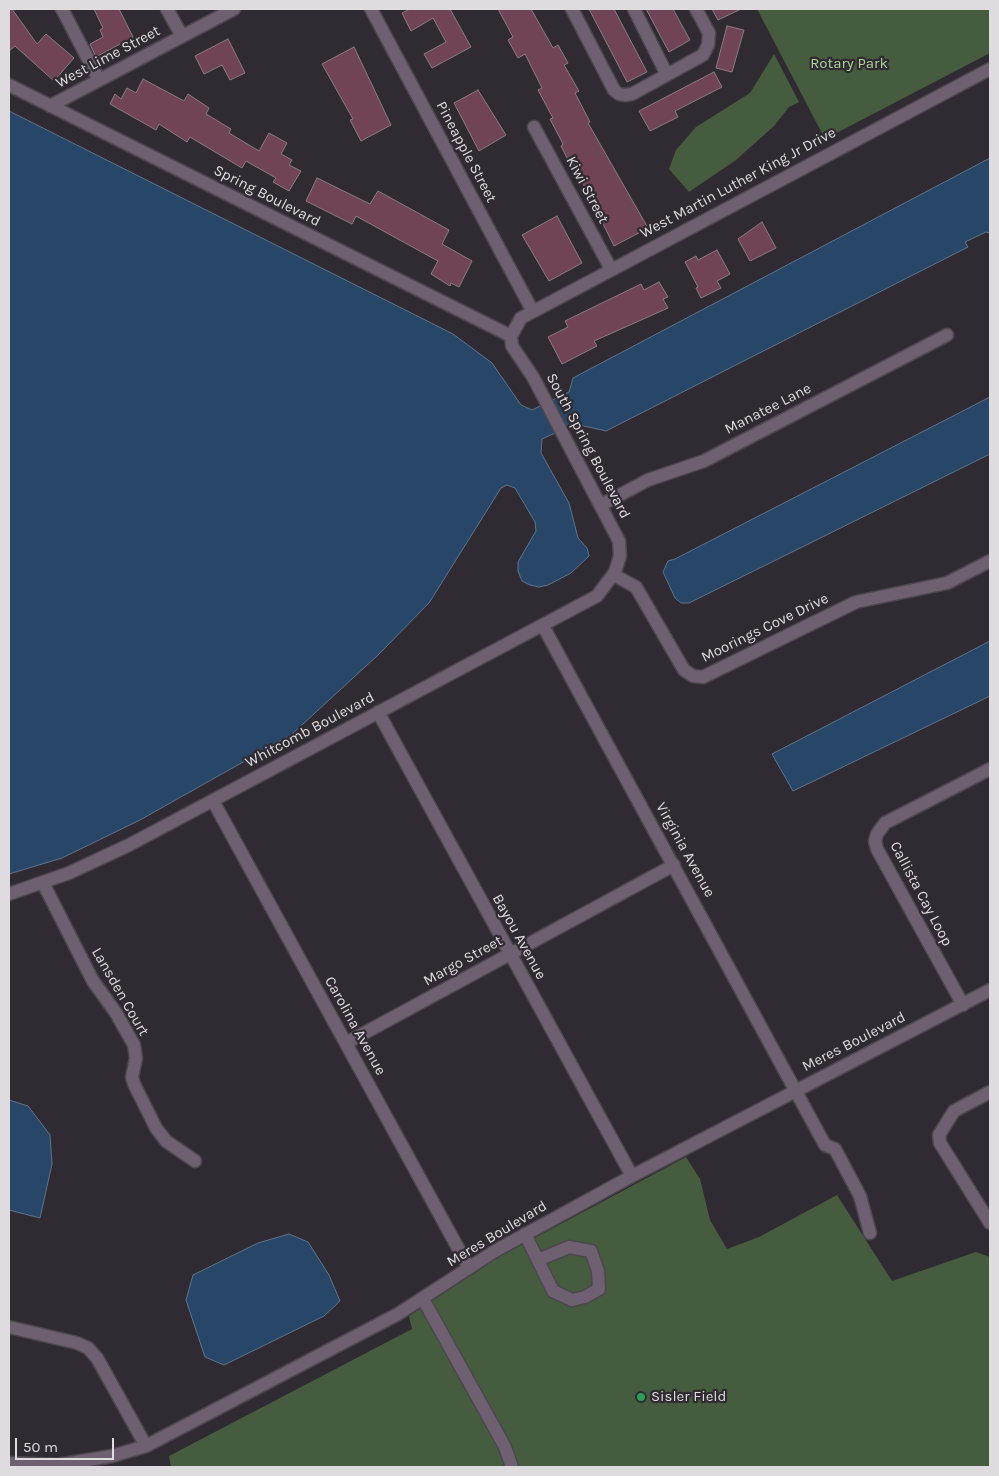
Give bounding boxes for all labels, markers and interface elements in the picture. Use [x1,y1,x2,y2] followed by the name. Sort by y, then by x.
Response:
[53,22,163,92] street label: West Lime Street
[810,55,888,73] park label: Rotary Park
[432,98,500,206] street label: Pineapple Street
[637,124,839,242] street label: West Martin Luther King Jr Drive
[562,153,612,227] street label: Kiwi Street
[211,161,323,231] street label: Spring Boulevard
[542,370,634,522] street label: South Spring Boulevard
[722,379,814,439] street label: Manatee Lane
[699,589,831,667] street label: Moorings Cove Drive
[242,688,378,772] street label: Whitcomb Boulevard
[651,799,719,901] street label: Virginia Avenue
[886,839,956,949] street label: Callista Cay Loop
[488,891,550,983] street label: Bayou Avenue
[420,932,506,990] street label: Margo Street
[87,945,153,1039] street label: Lansden Court
[320,974,390,1078] street label: Carolina Avenue
[799,1008,909,1076] street label: Meres Boulevard
[444,1197,550,1271] street label: Meres Boulevard
[651,1388,726,1406] place label: Sisler Field
[635,1391,647,1403] marker: Sisler Field
[18,1428,116,1460] scale bar
[23,1438,58,1456] text: 50 m

